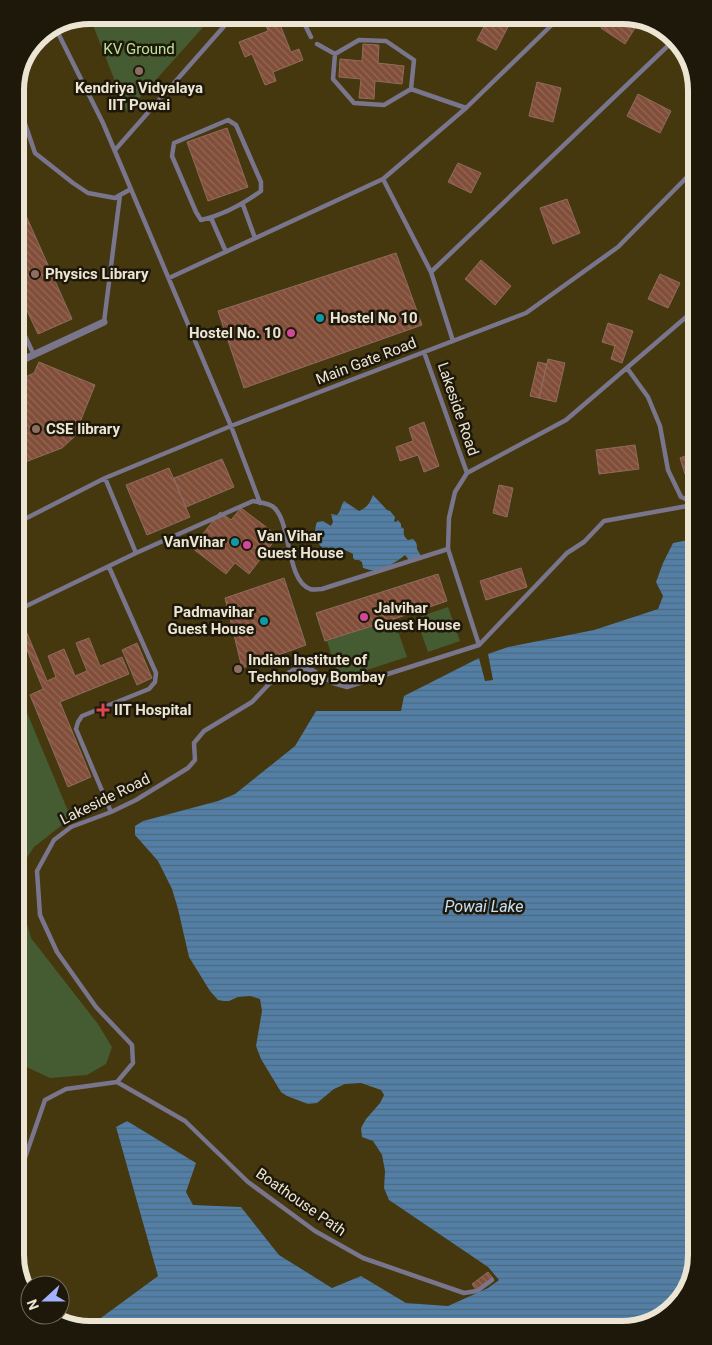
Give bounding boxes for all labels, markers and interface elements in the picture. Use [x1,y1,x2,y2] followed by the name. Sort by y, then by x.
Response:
[103,40,175,58] park label: KV Ground
[133,65,145,77] marker: Kendriya Vidyalaya IIT Powai
[75,79,203,114] place label: Kendriya Vidyalaya IIT Powai
[45,265,149,283] place label: Physics Library
[29,268,41,280] marker: Physics Library
[330,309,418,327] place label: Hostel No 10
[314,312,326,324] marker: Hostel No 10
[189,324,281,342] place label: Hostel No. 10
[285,327,297,339] marker: Hostel No. 10
[313,334,419,388] street label: Main Gate Road
[434,360,482,458] street label: Lakeside Road
[46,420,120,438] place label: CSE library
[30,423,42,435] marker: CSE library
[257,527,344,562] place label: Van Vihar Guest House
[163,533,226,551] place label: VanVihar
[229,536,241,548] marker: VanVihar
[241,539,253,551] marker: Van Vihar Guest House
[374,599,461,634] place label: Jalvihar Guest House
[168,603,254,638] place label: Padmavihar Guest House
[358,611,370,623] marker: Jalvihar Guest House
[258,615,270,627] marker: Padmavihar Guest House
[248,651,385,686] place label: Indian Institute of Technology Bombay
[232,663,244,675] marker: Indian Institute of Technology Bombay
[114,701,191,719] place label: IIT Hospital
[96,703,110,717] marker: IIT Hospital
[57,770,153,828] street label: Lakeside Road
[444,897,524,916] water label: Powai Lake
[252,1164,350,1240] street label: Boathouse Path
[20,1275,70,1325] north arrow
[24,1297,42,1312] text: N

